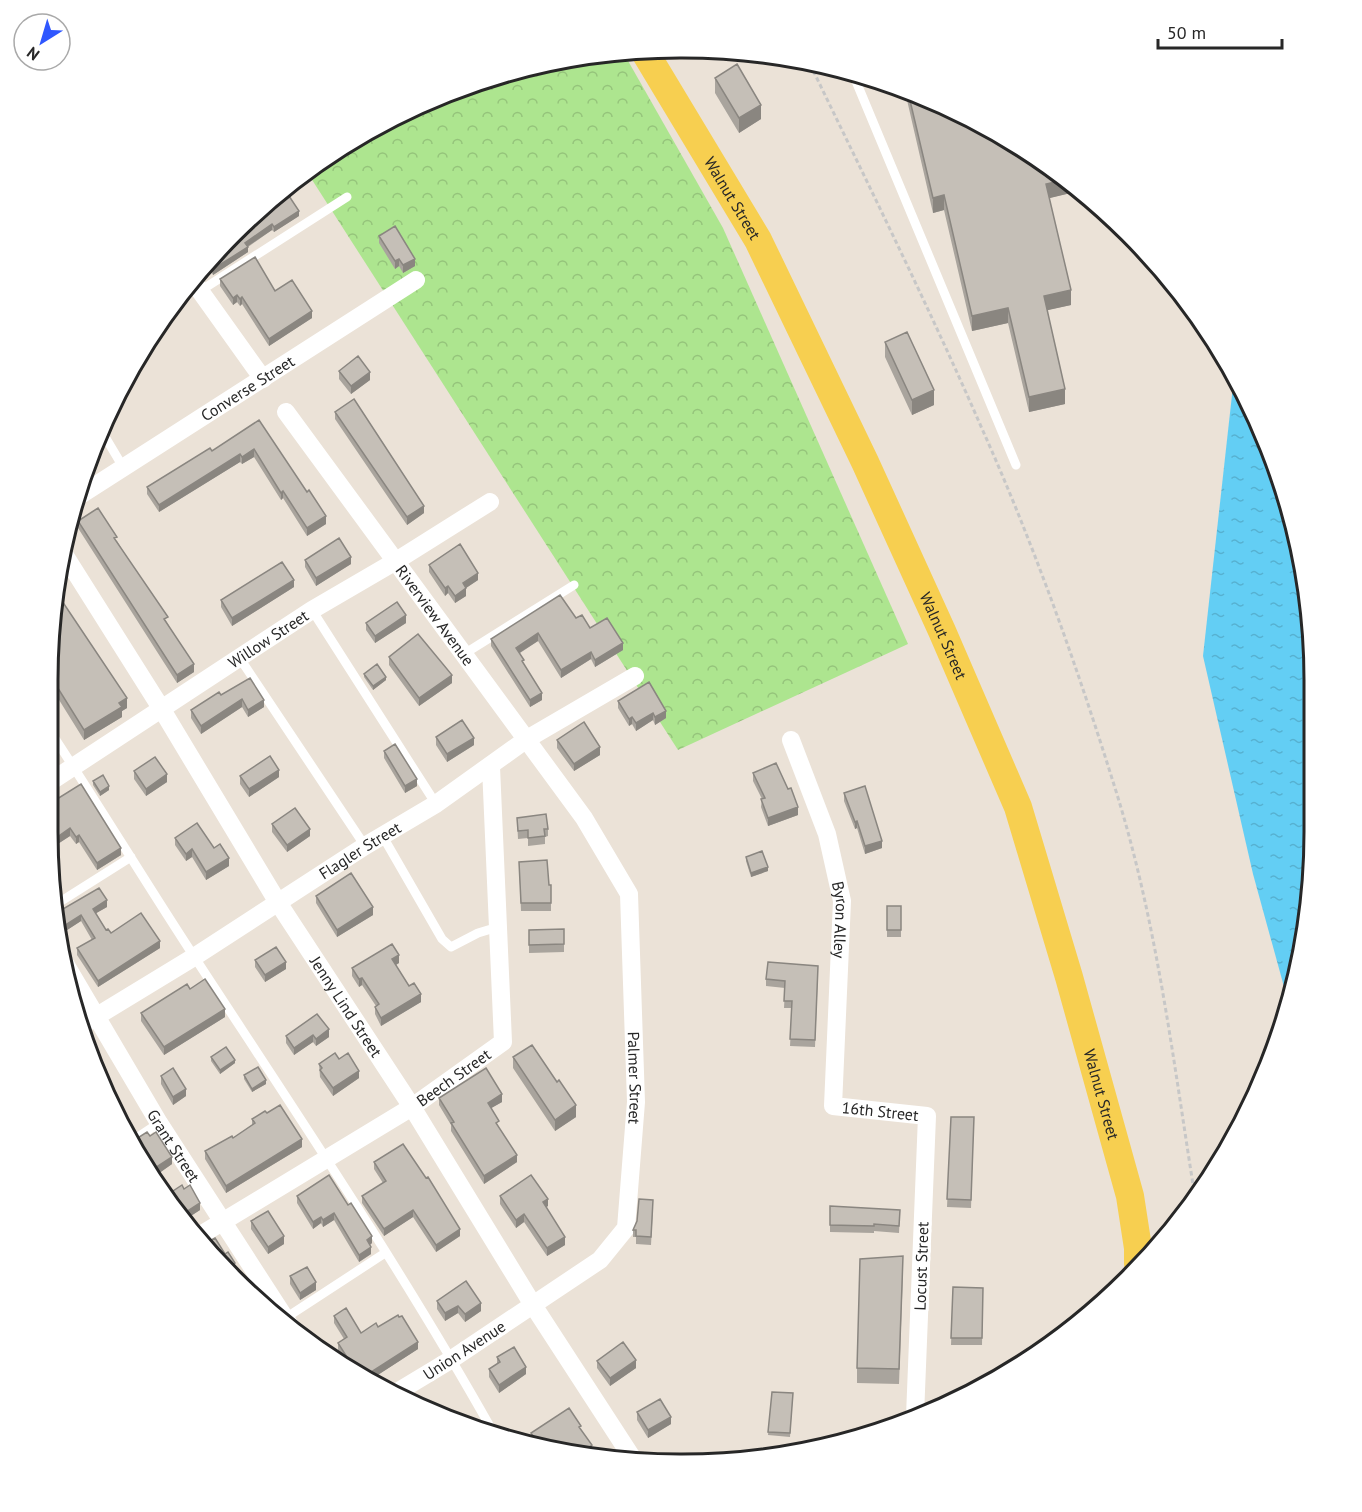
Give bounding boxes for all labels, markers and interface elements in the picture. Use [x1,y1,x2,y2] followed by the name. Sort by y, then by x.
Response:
[12,12,72,72] north arrow
[1158,12,1282,50] scale bar
[1167,21,1206,44] text: 50 m
[23,43,43,65] text: N
[700,153,766,244] street label: Walnut Street
[197,350,298,425] street label: Converse Street
[392,561,479,669] street label: Riverview Avenue
[916,589,972,683] street label: Walnut Street
[224,605,313,672] street label: Willow Street
[315,817,405,883] street label: Flagler Street
[828,879,852,959] street label: Byron Alley
[305,951,387,1061] street label: Jenny Lind Street
[624,1031,646,1126] street label: Palmer Street
[412,1044,495,1111] street label: Beech Street
[1080,1047,1124,1142] street label: Walnut Street
[841,1097,920,1125] street label: 16th Street
[143,1106,205,1186] street label: Grant Street
[909,1221,933,1311] street label: Locust Street
[419,1316,509,1384] street label: Union Avenue

